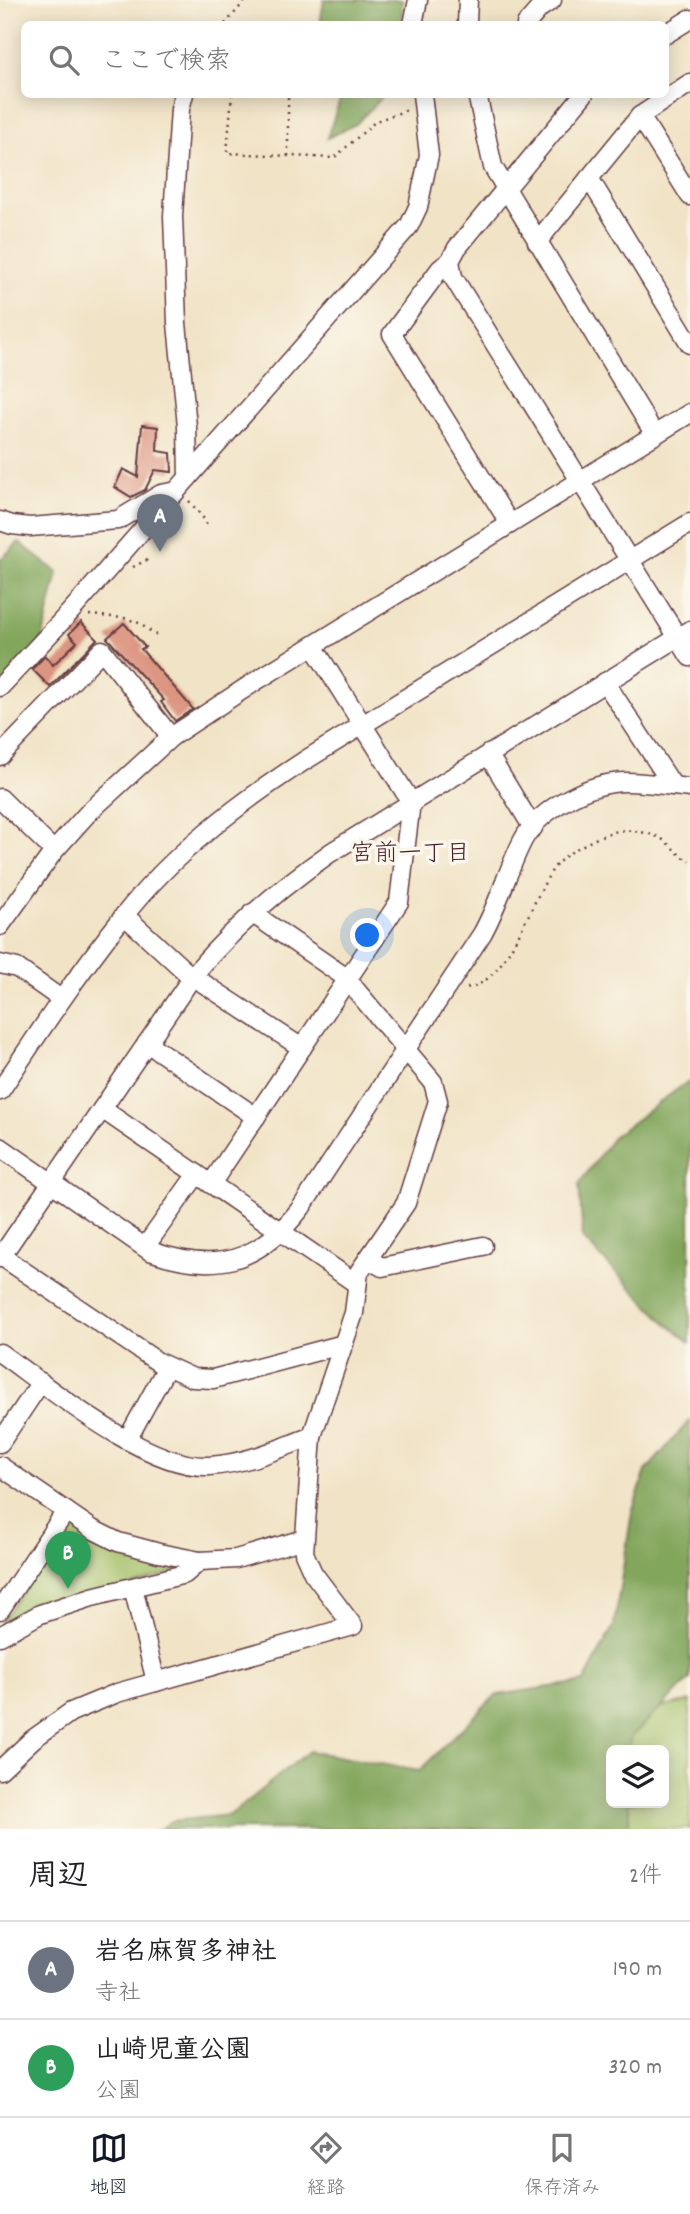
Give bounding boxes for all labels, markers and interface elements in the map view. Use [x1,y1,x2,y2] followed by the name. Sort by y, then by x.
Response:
[21,21,669,98] search box
[45,41,83,79] icon: search
[101,44,231,81] text: ここで検索
[137,494,183,552] pin: A
[350,838,470,872] district label: 宮前一丁目
[350,918,384,952] your location
[45,1531,91,1589] pin: B
[606,1745,669,1808] map controls
[606,1745,669,1808] button: layers
[28,1857,88,1900] text: 周辺
[629,1861,662,1894] text: 2件
[95,1935,277,1972] text: 岩名麻賀多神社
[45,1954,57,1987] text: A
[613,1954,662,1987] text: 190 m
[95,1978,141,2011] text: 寺社
[95,2033,251,2070] text: 山崎児童公園
[46,2052,56,2085] text: B
[608,2052,662,2085] text: 320 m
[95,2076,141,2109] text: 公園
[90,2129,128,2203] tab: 地図
[307,2129,345,2203] tab: 経路
[524,2129,600,2203] tab: 保存済み

